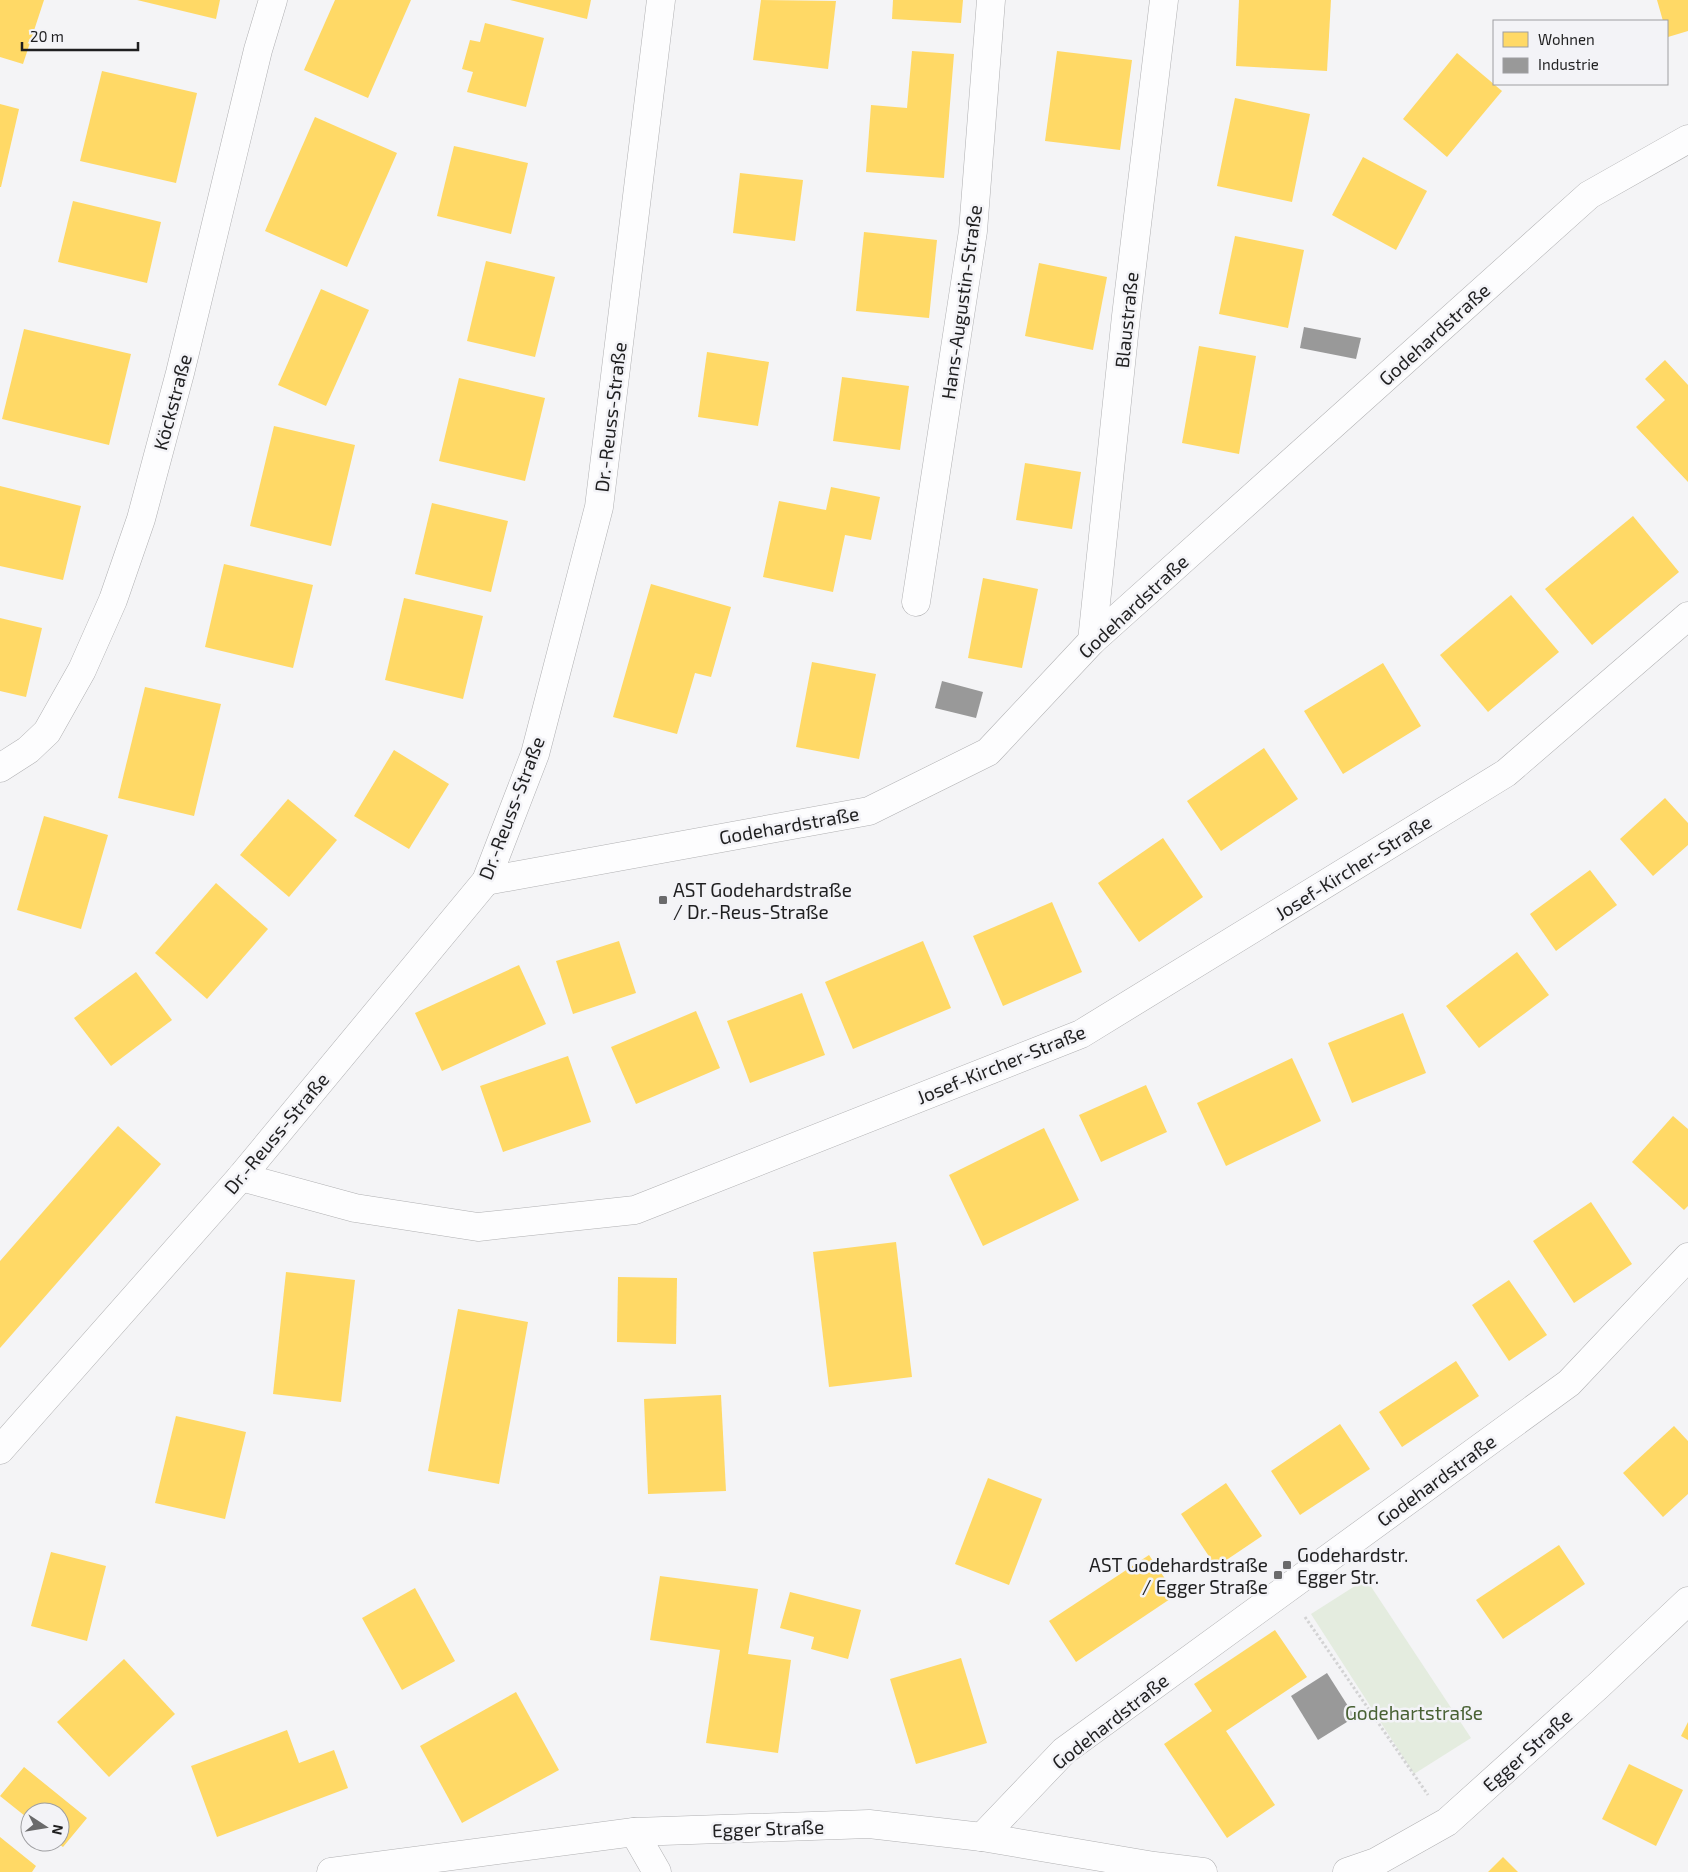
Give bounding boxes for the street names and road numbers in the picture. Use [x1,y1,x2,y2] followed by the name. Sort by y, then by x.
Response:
[936,203,986,401] street label: Hans-Augustin-Straße
[1110,271,1142,369] street label: Blaustraße
[1374,278,1494,390] street label: Godehardstraße
[589,341,631,493] street label: Dr.-Reuss-Straße
[148,351,196,453] street label: Köckstraße
[1073,549,1193,663] street label: Godehardstraße
[473,733,549,883] street label: Dr.-Reuss-Straße
[717,801,861,849] street label: Godehardstraße
[1271,810,1435,924] street label: Josef-Kircher-Straße
[913,1020,1089,1108] street label: Josef-Kircher-Straße
[219,1068,333,1198] street label: Dr.-Reuss-Straße
[1372,1429,1500,1531] street label: Godehardstraße
[1047,1668,1173,1774] street label: Godehardstraße
[1478,1704,1576,1796] street label: Egger Straße
[711,1815,825,1841] street label: Egger Straße

